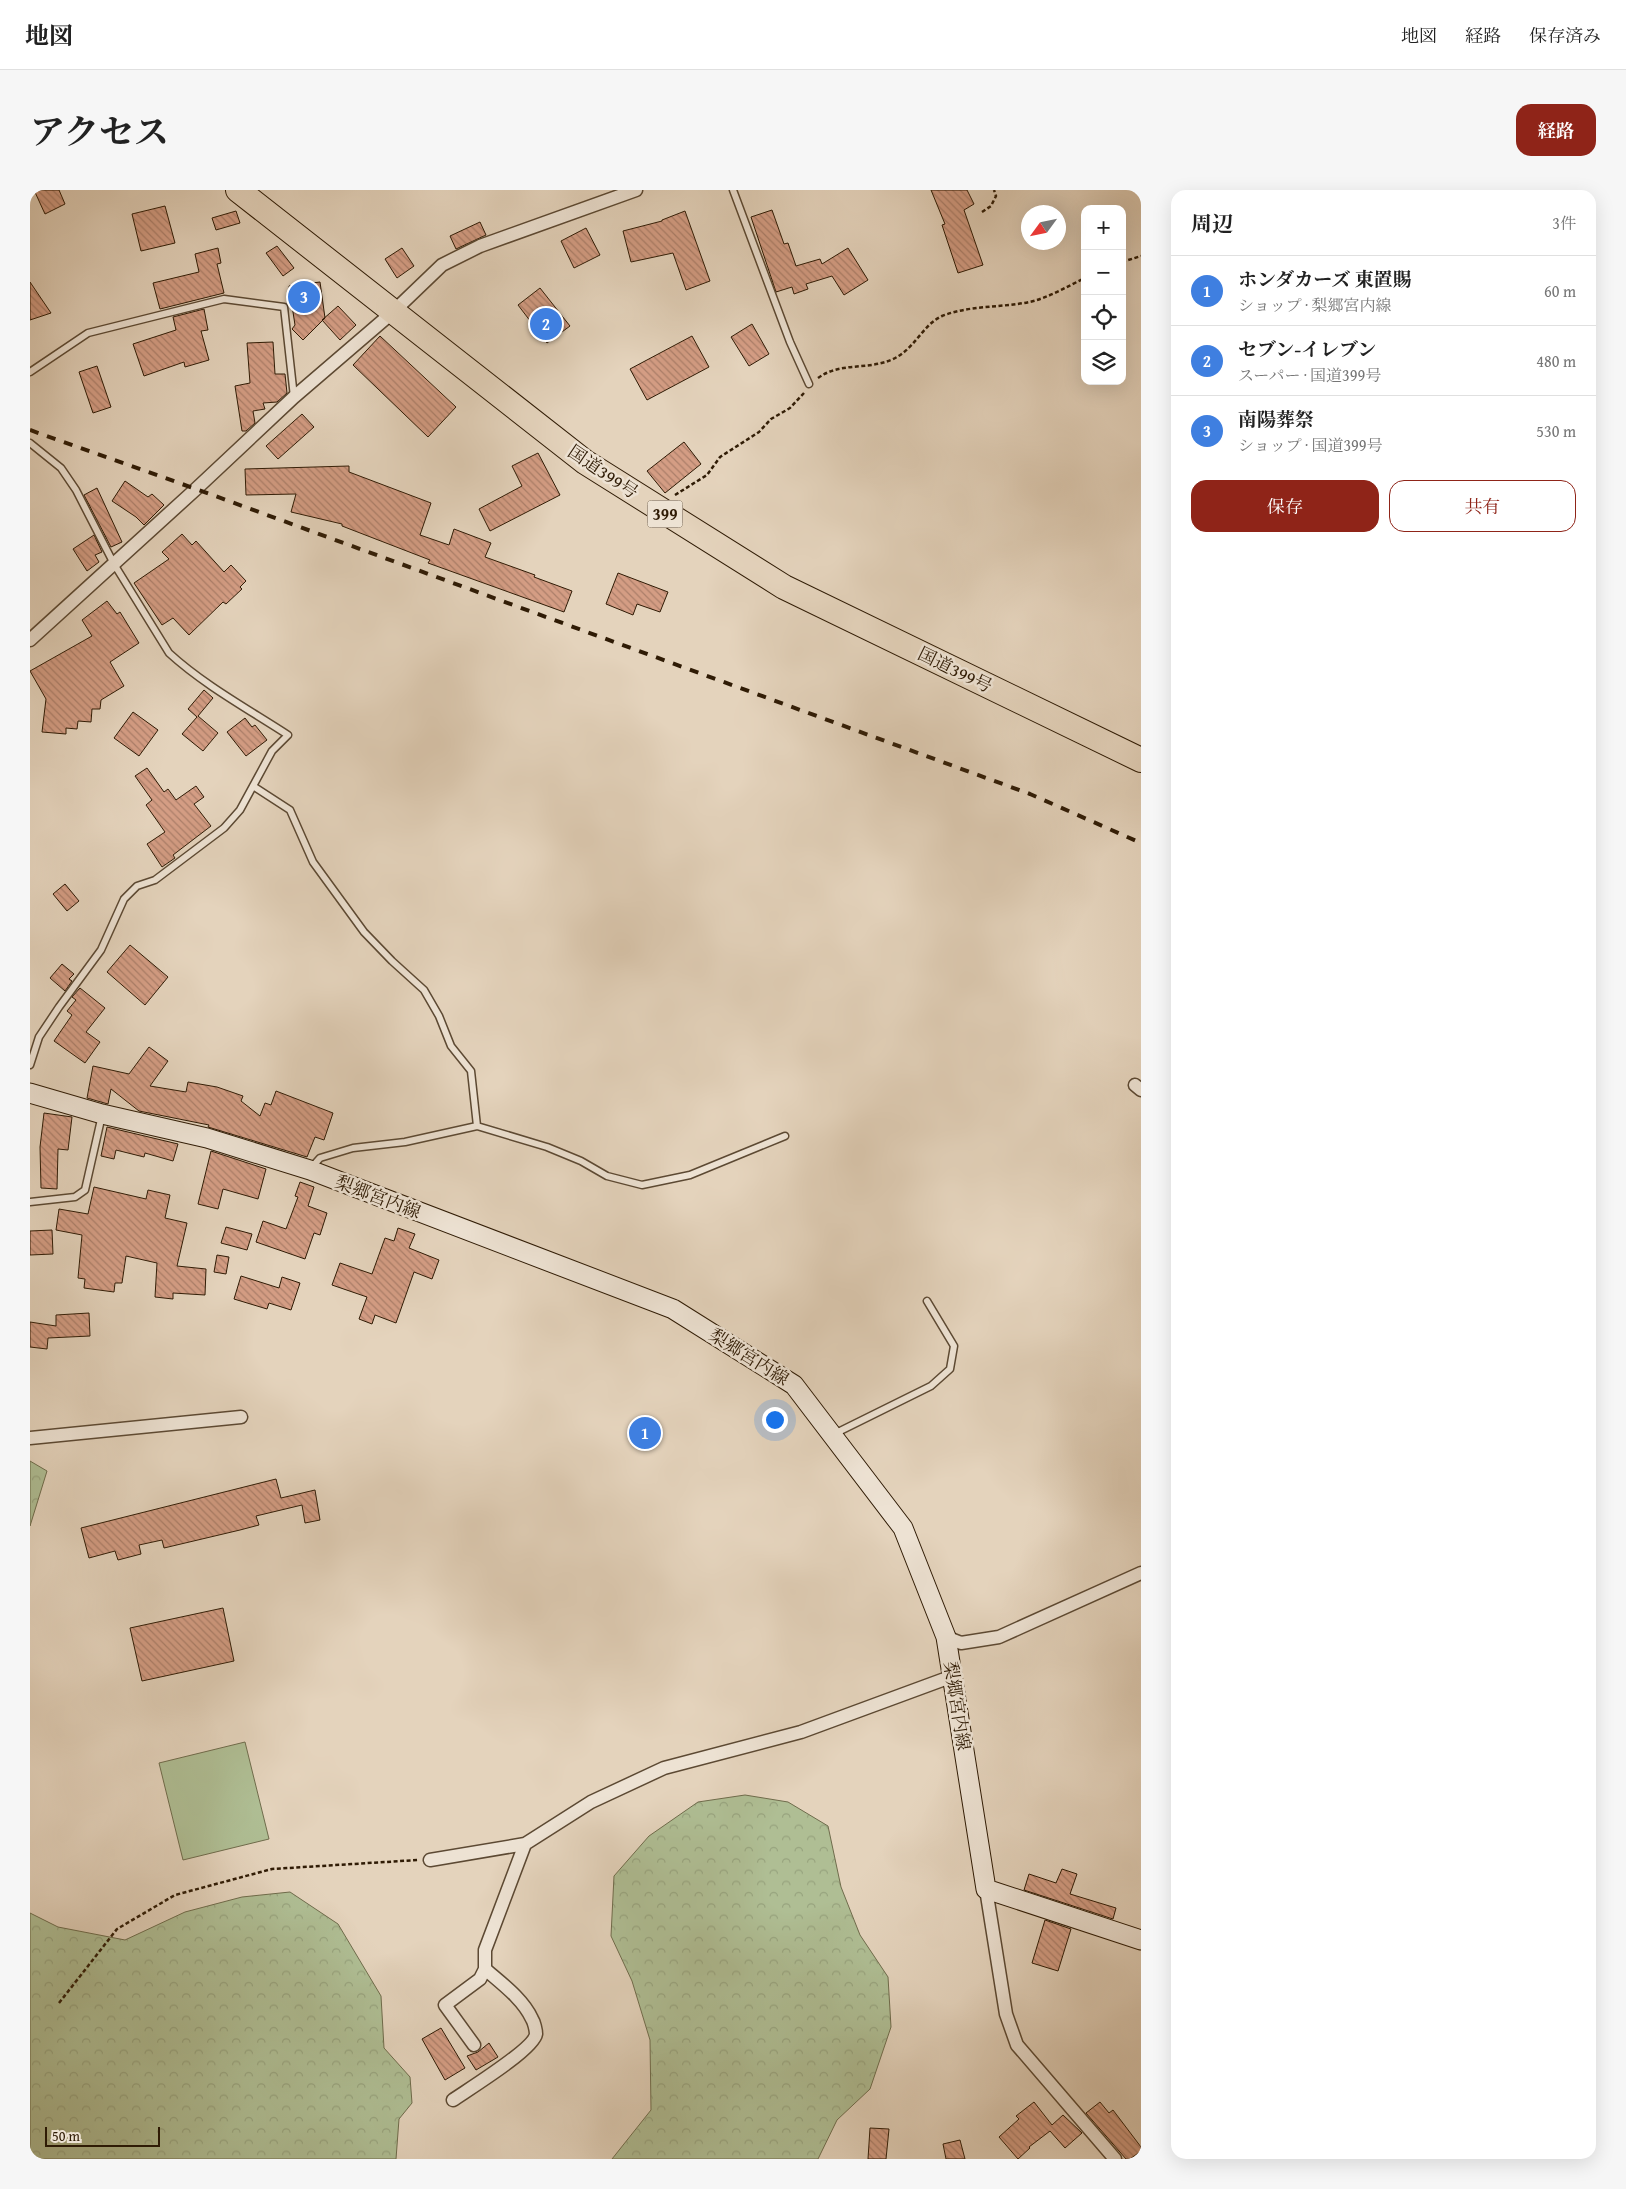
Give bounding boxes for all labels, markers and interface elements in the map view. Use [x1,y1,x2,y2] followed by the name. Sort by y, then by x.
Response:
[25,18,73,53] text: 地図
[1401,22,1437,49] text: 地図
[1465,22,1501,49] text: 経路
[1529,22,1601,49] text: 保存済み
[1516,104,1596,156] button: 経路
[30,106,169,157] text: アクセス
[1021,205,1066,250] north arrow
[1081,205,1126,385] map controls
[1081,205,1126,250] button: +
[1191,208,1233,239] text: 周辺
[1552,211,1576,235] text: 3件
[1081,250,1126,295] button: −
[1238,265,1411,293] text: ホンダカーズ 東置賜
[288,278,320,316] pin: 3
[1203,279,1211,303] text: 1
[1544,279,1576,303] text: 60 m
[1238,293,1391,317] text: ショップ · 梨郷宮内線
[1081,295,1126,340] button: locate
[530,305,562,343] pin: 2
[1238,335,1376,363] text: セブン-イレブン
[1081,340,1126,385] button: layers
[1203,349,1211,373] text: 2
[1536,349,1576,373] text: 480 m
[1238,363,1381,387] text: スーパー · 国道399号
[1238,405,1314,433] text: 南陽葬祭
[1203,419,1211,443] text: 3
[1536,419,1576,443] text: 530 m
[1238,433,1383,457] text: ショップ · 国道399号
[563,438,644,505] street label: 国道399号
[1191,480,1379,532] button: 保存
[1389,480,1576,532] button: 共有
[648,500,682,528] road number: 399
[913,640,997,699] street label: 国道399号
[331,1168,425,1225] street label: 梨郷宮内線
[704,1321,795,1392] street label: 梨郷宮内線
[762,1407,788,1433] your location
[629,1414,661,1452] pin: 1
[937,1659,978,1752] street label: 梨郷宮内線
[45,2124,160,2147] scale bar
[52,2126,80,2146] text: 50 m

